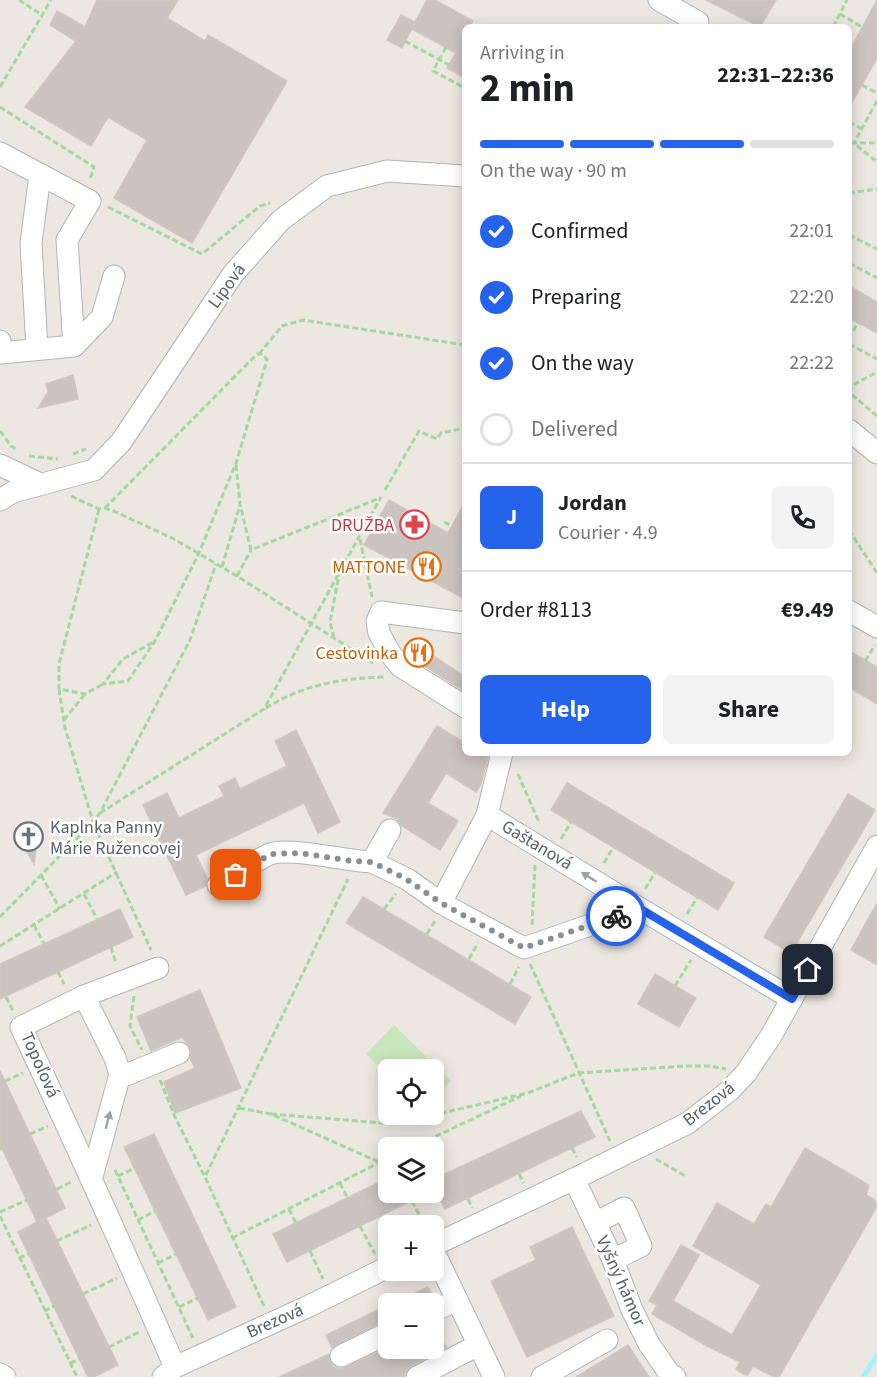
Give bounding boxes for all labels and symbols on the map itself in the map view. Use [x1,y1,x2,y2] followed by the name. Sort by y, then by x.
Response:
[202,258,252,314] street label: Lipová
[399,509,431,541] pharmacy icon: DRUŽBA
[331,513,394,538] place label: DRUŽBA
[411,551,443,583] restaurant icon: MATTONE
[332,555,406,580] place label: MATTONE
[403,637,435,669] restaurant icon: Cestovinka
[316,641,398,666] place label: Cestovinka
[497,814,577,876] street label: Gaštanová
[50,815,181,861] place label: Kaplnka Panny Márie Ružencovej
[13,821,45,853] church icon: Kaplnka Panny Márie Ružencovej
[210,849,261,900] pin
[581,872,598,883] one-way arrow
[586,886,646,946] courier
[782,944,833,995] pin
[14,1028,66,1102] street label: Topoľová
[678,1076,740,1132] street label: Brezová
[104,1111,113,1129] one-way arrow
[590,1232,652,1331] street label: Vyšný hámor
[243,1297,307,1345] street label: Brezová

